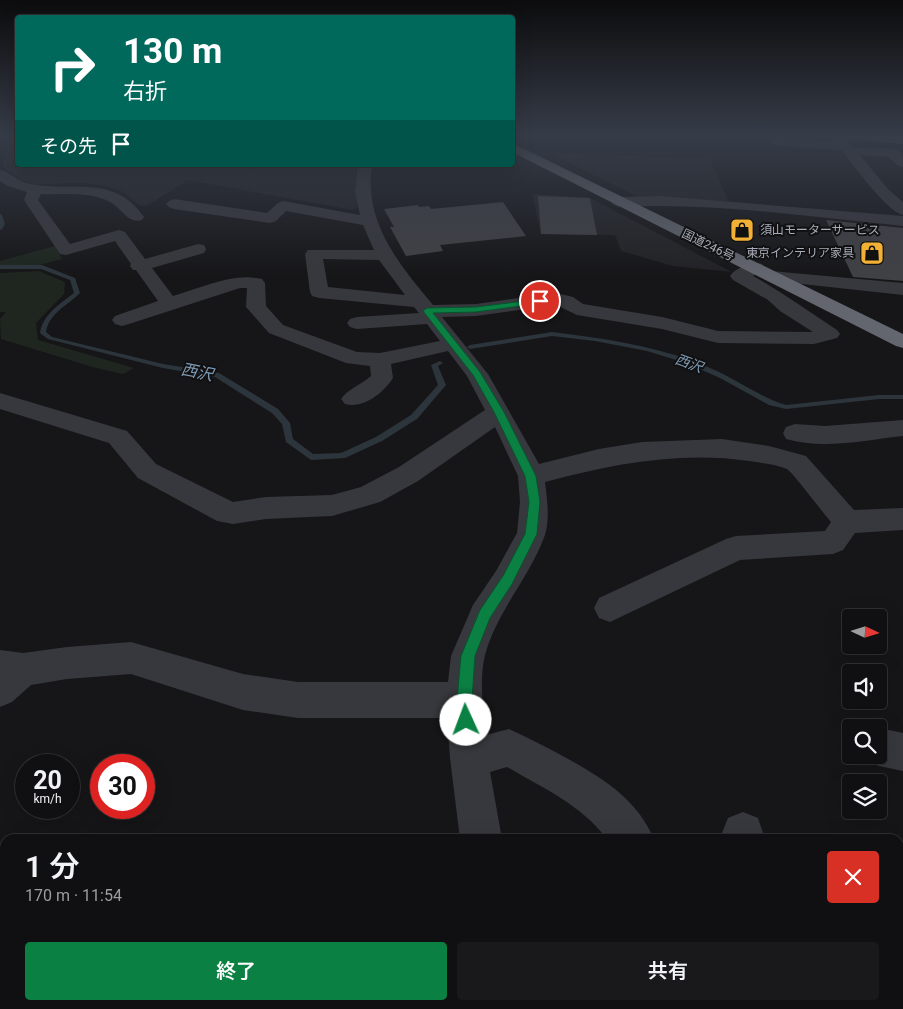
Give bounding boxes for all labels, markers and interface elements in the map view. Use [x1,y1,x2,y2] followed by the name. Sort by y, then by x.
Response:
[123,31,222,72] text: 130 m
[40,35,105,100] icon: right
[123,79,167,104] text: 右折
[107,130,135,158] icon: arrive
[40,135,97,158] text: その先
[729,217,755,243] shop icon: 須山モーターサービス
[760,223,880,237] place label: 須山モーターサービス
[680,226,736,264] street label: 国道246号
[859,240,885,266] shop icon: 東京インテリア家具
[746,246,854,260] place label: 東京インテリア家具
[519,280,561,322] pin
[526,287,554,315] icon: arrive
[673,351,707,376] water label: 西沢
[179,360,216,385] water label: 西沢
[842,609,888,654] north arrow
[842,609,887,819] map controls
[842,664,887,709] button: sound
[439,693,491,745] position arrow
[842,719,887,764] button: search
[90,754,155,819] speed limit sign: 30
[33,766,62,795] text: 20
[842,774,887,819] button: layers
[33,792,62,806] text: km/h
[25,849,80,884] text: 1 分
[827,851,879,903] button: close
[25,886,122,905] text: 170 m · 11:54
[25,942,447,1000] button: 終了
[457,942,879,1000] button: 共有

